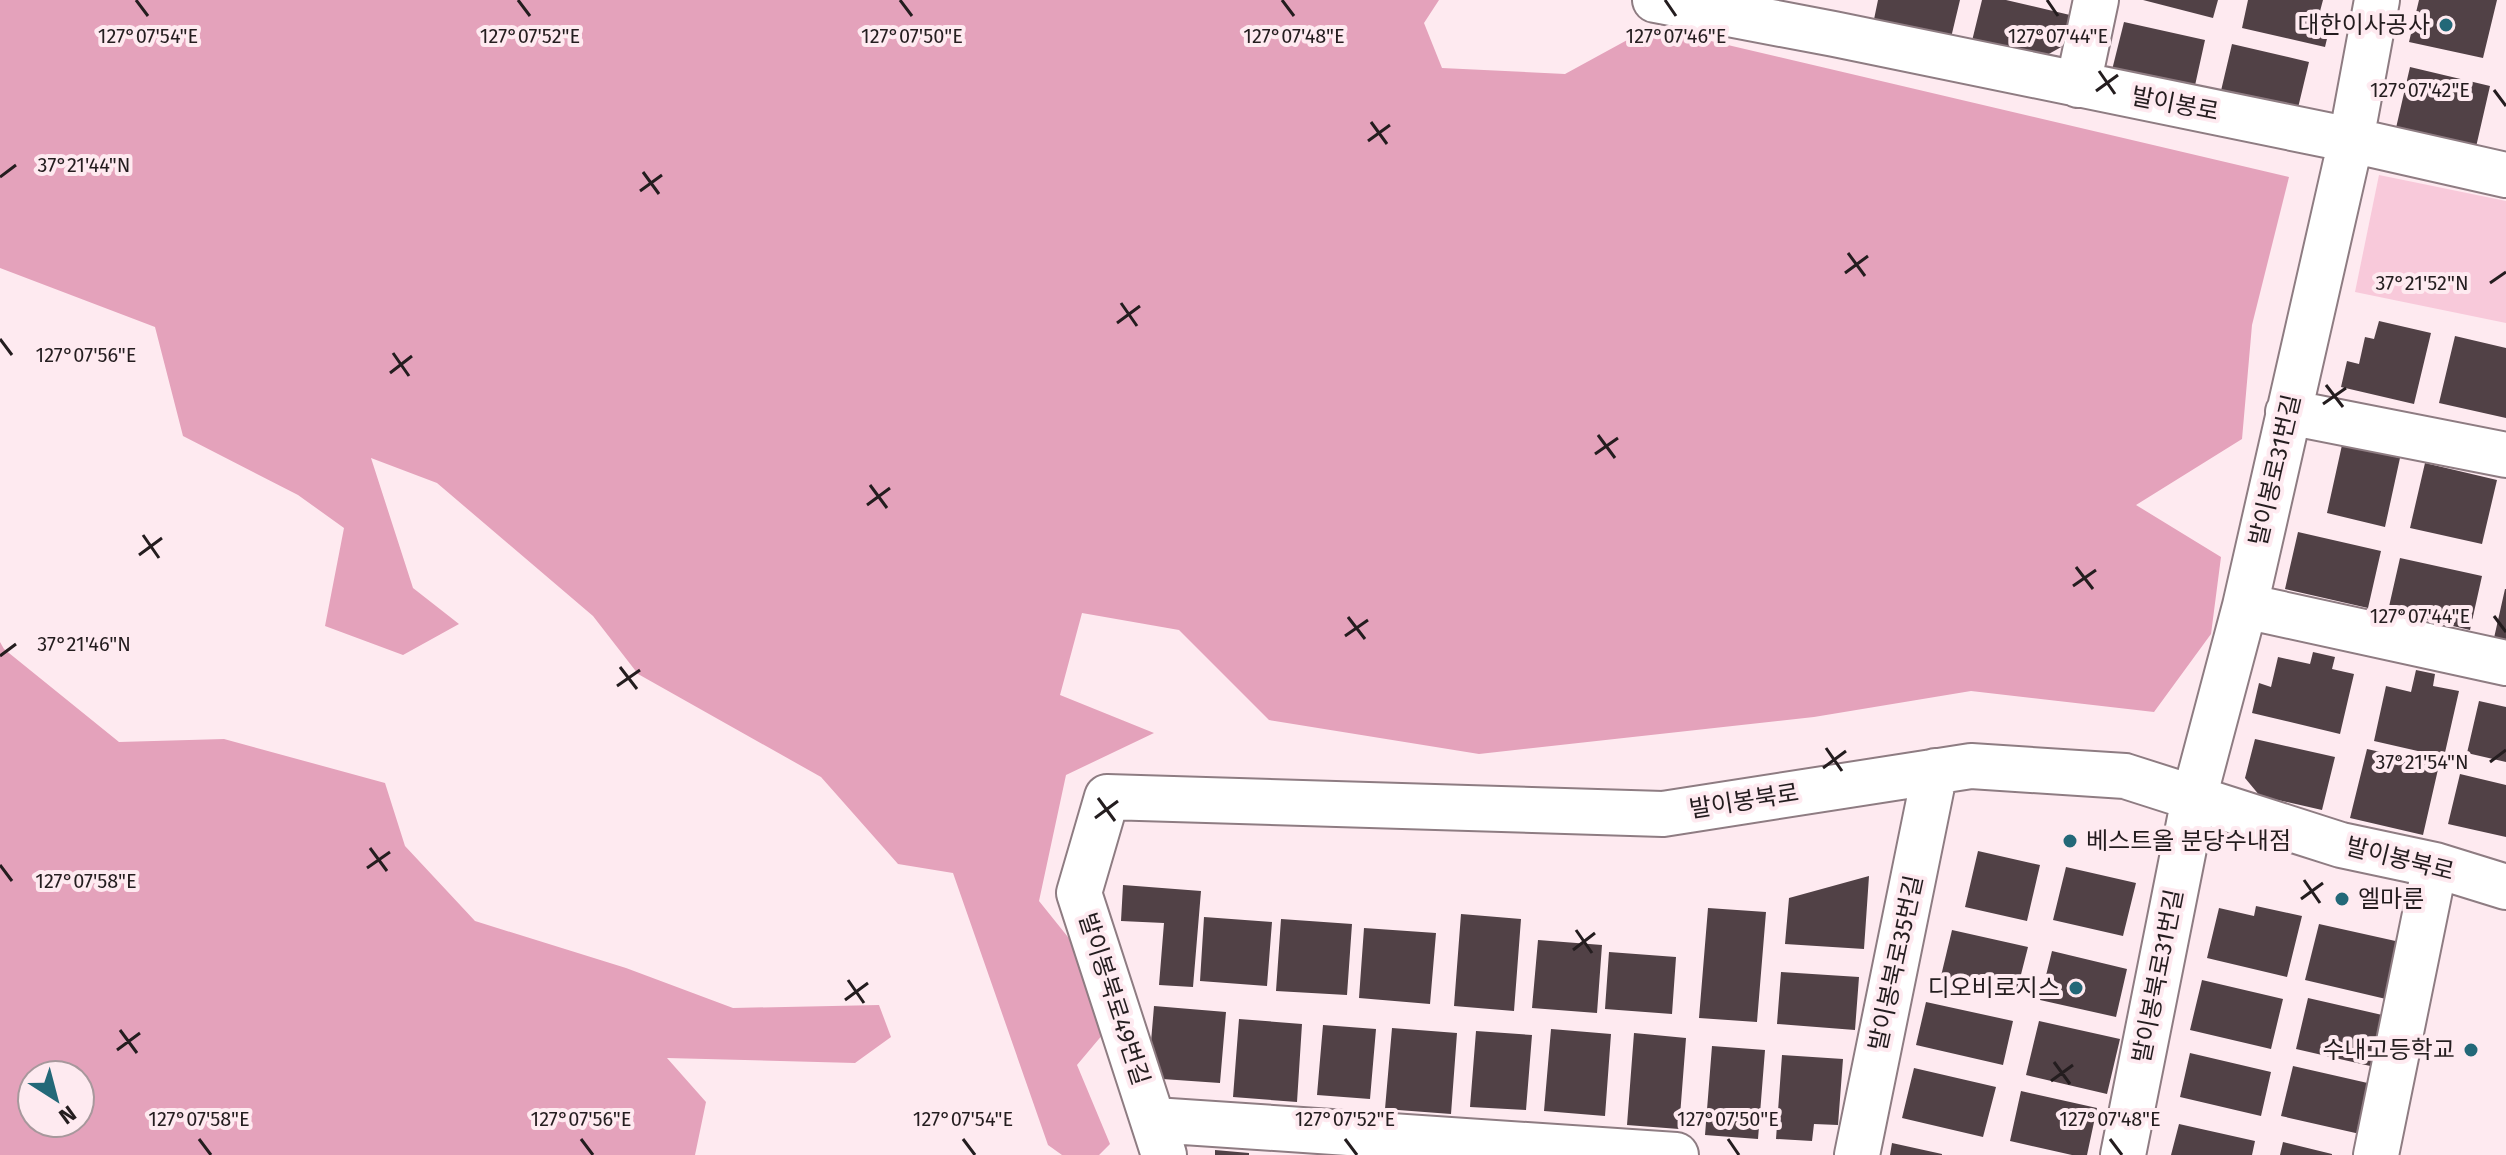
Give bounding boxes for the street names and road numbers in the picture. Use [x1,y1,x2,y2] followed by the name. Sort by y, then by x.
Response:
[2129,82,2221,126] street label: 발이봉로
[2244,392,2306,548] street label: 발이봉로31번길
[1687,779,1801,823] street label: 발이봉북로
[2343,832,2457,886] street label: 발이봉북로
[1864,873,1928,1053] street label: 발이봉북로35번길
[2127,887,2189,1065] street label: 발이봉북로31번길
[1073,909,1155,1089] street label: 발이봉북로49번길

